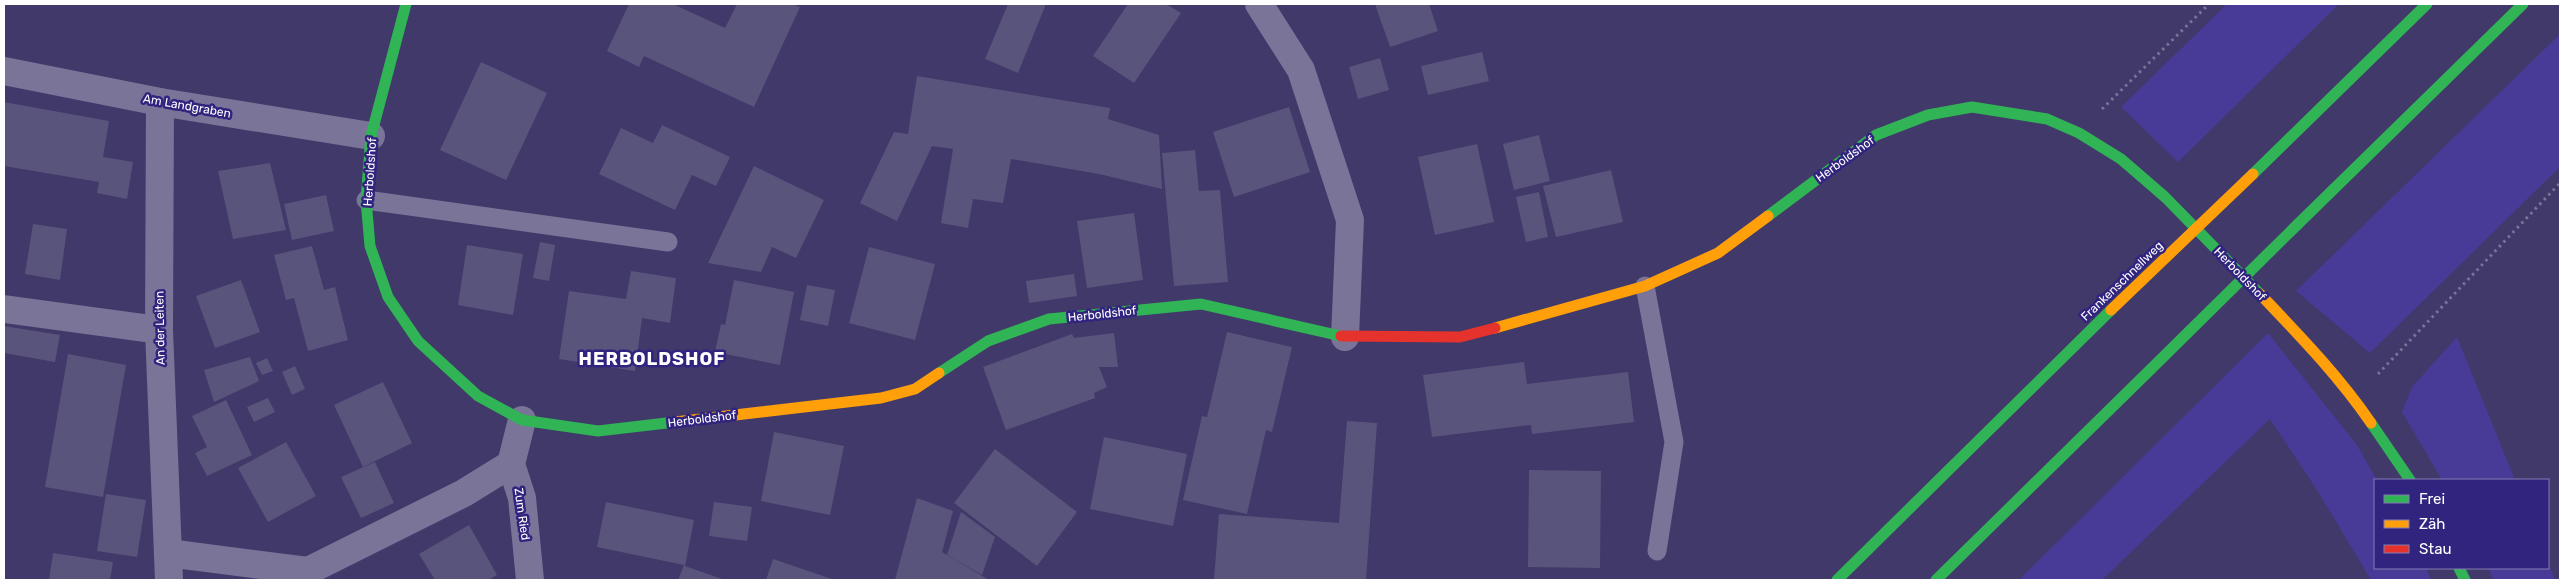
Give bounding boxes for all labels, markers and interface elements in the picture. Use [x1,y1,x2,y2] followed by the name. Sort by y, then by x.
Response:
[142,91,232,121] street label: Am Landgraben
[1813,133,1877,185] street label: Herboldshof
[361,137,379,207] street label: Herboldshof
[2078,238,2166,324] street label: Frankenschnellweg
[2211,244,2269,304] street label: Herboldshof
[152,291,168,365] street label: An der Leiten
[1067,303,1137,325] street label: Herboldshof
[579,348,725,370] district label: HERBOLDSHOF
[667,408,737,430] street label: Herboldshof
[2374,479,2549,569] legend
[511,487,533,541] street label: Zum Ried
[2419,490,2445,508] text: Frei
[2419,515,2445,533] text: Zäh
[2419,540,2452,558] text: Stau

